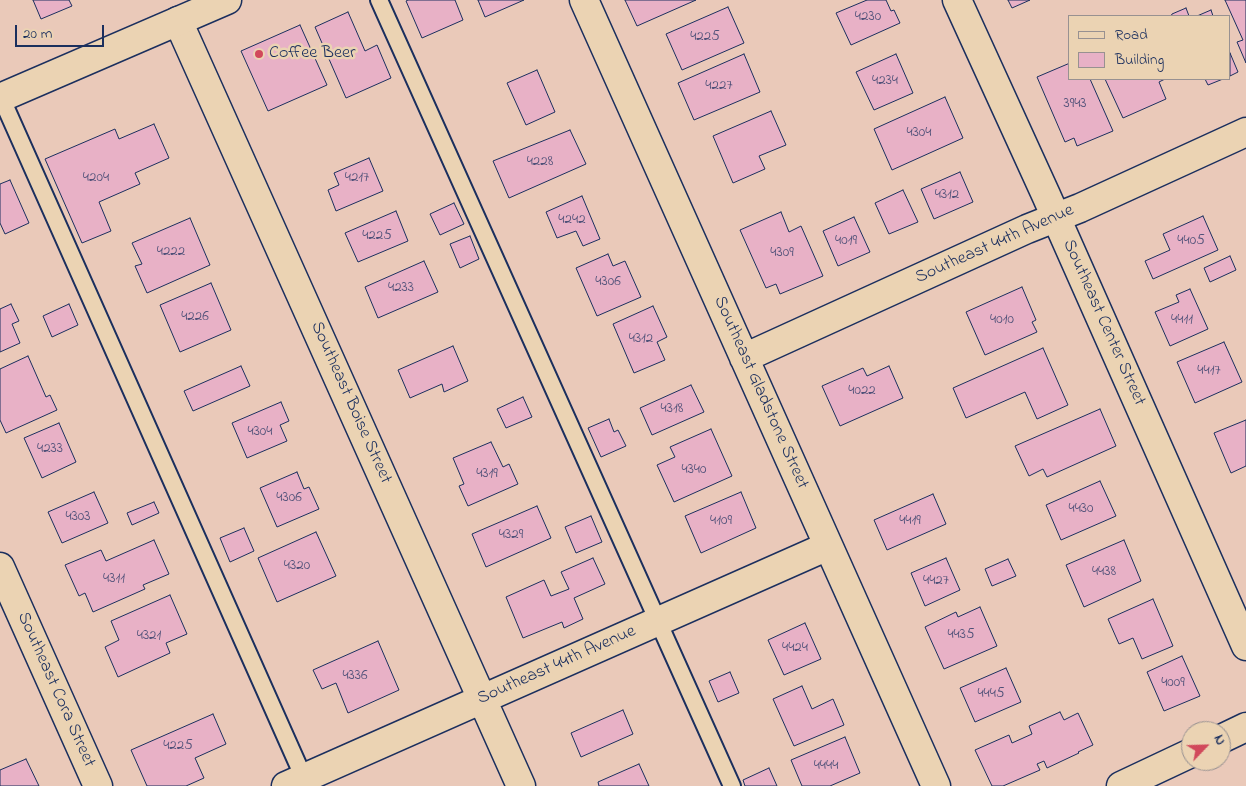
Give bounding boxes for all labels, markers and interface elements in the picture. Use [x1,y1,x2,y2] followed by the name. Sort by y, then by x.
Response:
[855,9,881,27] house number: 4230
[18,15,106,47] scale bar
[1068,15,1231,80] legend
[23,23,52,45] text: 20 m
[1115,24,1148,46] text: Road
[690,29,720,47] house number: 4225
[269,43,356,65] place label: Coffee Beer
[253,48,265,60] marker: Coffee Beer
[1115,49,1164,71] text: Building
[872,73,898,91] house number: 4234
[705,78,733,96] house number: 4227
[1063,96,1087,114] house number: 3943
[906,125,932,143] house number: 4304
[527,154,553,172] house number: 4228
[83,170,109,188] house number: 4204
[345,170,369,188] house number: 4217
[935,187,959,205] house number: 4312
[912,200,1078,290] street label: Southeast 44th Avenue
[558,212,586,230] house number: 4242
[362,228,392,246] house number: 4225
[835,233,857,251] house number: 4019
[1177,233,1205,251] house number: 4405
[1057,237,1149,409] street label: Southeast Center Street
[157,244,185,262] house number: 4222
[770,245,794,263] house number: 4309
[595,274,621,292] house number: 4306
[388,280,414,298] house number: 4233
[708,293,812,493] street label: Southeast Gladstone Street
[181,309,209,327] house number: 4226
[990,312,1014,330] house number: 4010
[1171,312,1193,330] house number: 4411
[305,319,395,487] street label: Southeast Boise Street
[629,331,653,349] house number: 4312
[1197,363,1221,381] house number: 4417
[848,383,876,401] house number: 4022
[661,401,683,419] house number: 4318
[247,424,273,442] house number: 4304
[37,441,63,459] house number: 4233
[681,462,707,480] house number: 4340
[476,466,498,484] house number: 4319
[276,490,302,508] house number: 4306
[1068,501,1094,519] house number: 4430
[65,509,91,527] house number: 4303
[710,513,732,531] house number: 4109
[899,513,921,531] house number: 4419
[499,527,523,545] house number: 4329
[284,558,310,576] house number: 4320
[1092,564,1116,582] house number: 4438
[103,571,125,589] house number: 4311
[923,573,949,591] house number: 4427
[11,609,99,771] street label: Southeast Cora Street
[474,621,640,711] street label: Southeast 44th Avenue
[947,627,975,645] house number: 4435
[137,628,161,646] house number: 4321
[782,640,808,658] house number: 4424
[342,668,368,686] house number: 4336
[1161,675,1185,693] house number: 4009
[977,686,1005,704] house number: 4445
[1181,721,1231,771] north arrow
[1208,732,1231,749] text: N
[163,738,193,756] house number: 4225
[814,758,838,776] house number: 4444

